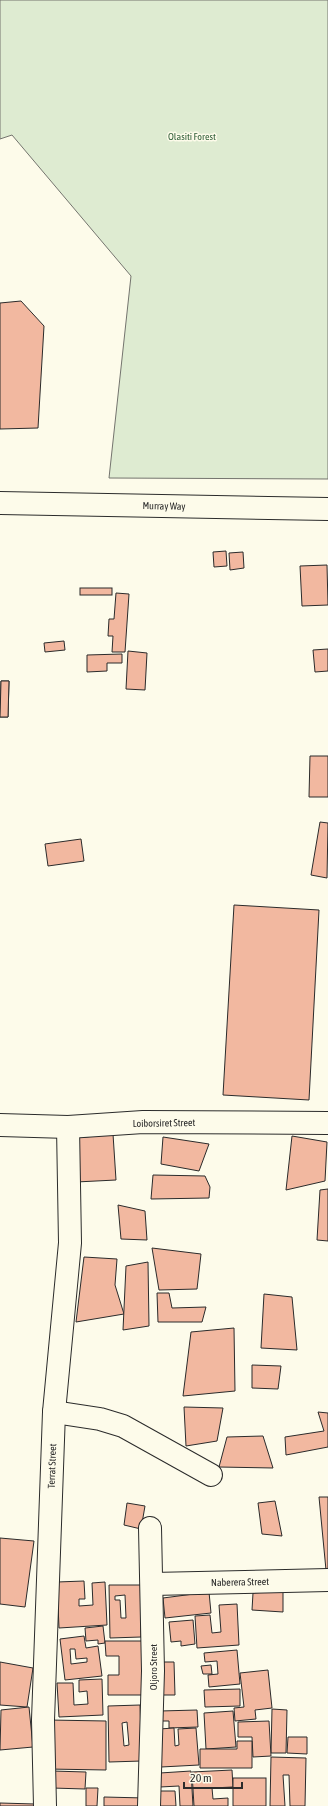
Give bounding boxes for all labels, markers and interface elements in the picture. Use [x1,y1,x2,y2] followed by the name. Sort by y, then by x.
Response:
[168,131,216,142] park label: Olasiti Forest
[142,500,186,512] street label: Murray Way
[133,1117,196,1129] street label: Loiborsiret Street
[46,1443,58,1489] street label: Terrat Street
[211,1576,269,1588] street label: Naberera Street
[148,1644,159,1690] street label: Oljoro Street
[184,1764,242,1790] scale bar
[190,1771,212,1785] text: 20 m

